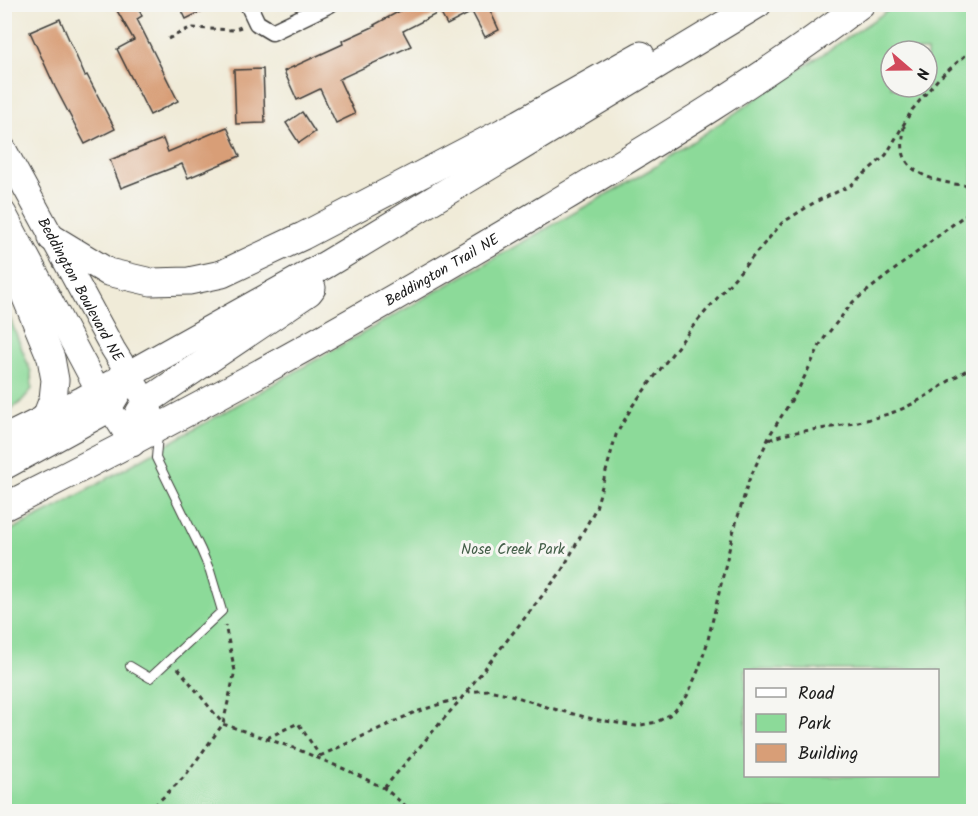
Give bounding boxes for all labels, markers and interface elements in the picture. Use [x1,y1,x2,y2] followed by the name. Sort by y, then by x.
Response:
[879,39,939,99] north arrow
[908,65,935,83] text: N
[31,213,130,368] street label: Beddington Boulevard NE
[381,227,505,314] street label: Beddington Trail NE
[461,538,566,562] park label: Nose Creek Park
[744,669,939,777] legend
[798,680,835,709] text: Road
[798,710,831,739] text: Park
[798,740,858,769] text: Building

